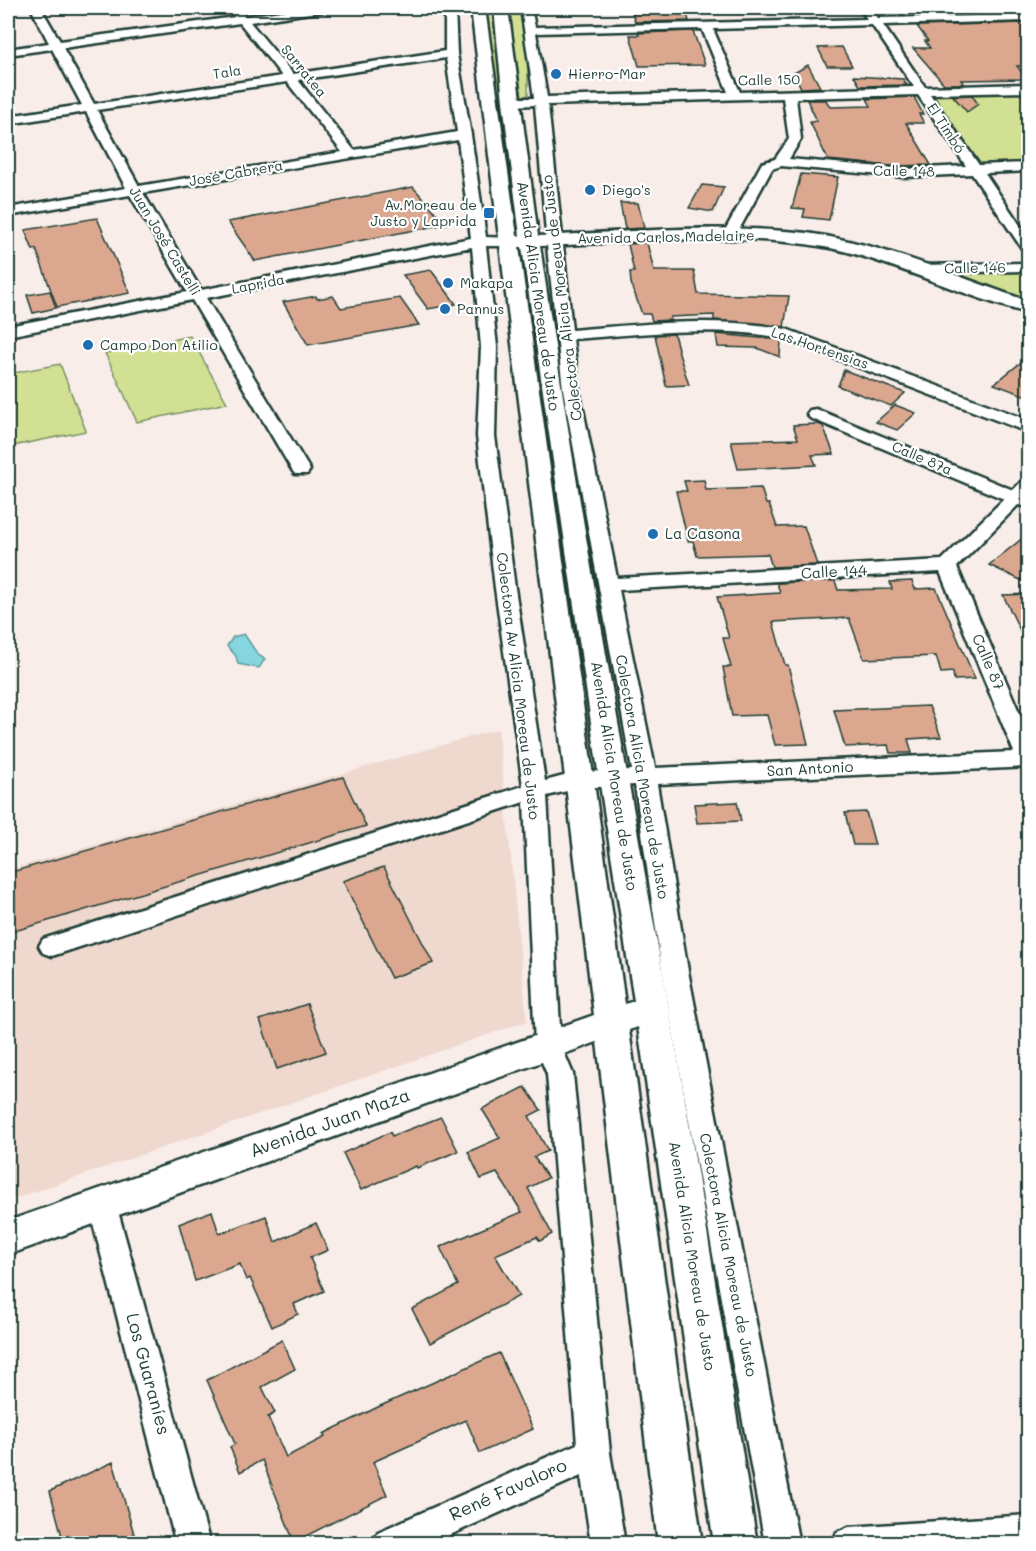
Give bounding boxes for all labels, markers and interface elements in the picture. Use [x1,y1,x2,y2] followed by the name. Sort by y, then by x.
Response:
[277,40,332,101] street label: Sarratea
[211,60,243,83] street label: Tala
[568,64,646,83] place label: Hierro-Mar
[549,67,563,81] marker: Hierro-Mar
[738,69,800,90] street label: Calle 150
[923,99,970,157] street label: El Timbó
[187,155,284,190] street label: José Cabrera
[873,160,935,181] street label: Calle 148
[536,174,586,422] street label: Colectora Alicia Moreau de Justo
[513,180,565,412] street label: Avenida Alicia Moreau de Justo
[602,180,651,199] place label: Diego's
[125,183,205,299] street label: Juan José Castelli
[583,183,597,197] marker: Diego's
[370,195,477,230] place label: Av.Moreau de Justo y Laprida
[482,206,496,220] marker: Av.Moreau de Justo y Laprida
[577,225,755,248] street label: Avenida Carlos Madelaire
[944,257,1006,278] street label: Calle 146
[230,269,286,298] street label: Laprida
[460,273,513,292] place label: Makapa
[441,276,455,290] marker: Makapa
[457,299,504,318] place label: Pannus
[438,302,452,316] marker: Pannus
[769,322,871,373] street label: Las Hortensias
[100,335,218,354] place label: Campo Don Atilio
[81,338,95,352] marker: Campo Don Atilio
[889,436,955,479] street label: Calle 87a
[665,523,741,543] place label: La Casona
[646,527,660,541] marker: La Casona
[493,551,545,821] street label: Colectora Av Alicia Moreau de Justo
[800,559,868,583] street label: Calle 144
[968,631,1010,693] street label: Calle 87
[612,653,674,901] street label: Colectora Alicia Moreau de Justo
[587,660,643,892] street label: Avenida Alicia Moreau de Justo
[766,756,854,780] street label: San Antonio
[246,1082,413,1162] street label: Avenida Juan Maza
[696,1131,762,1378] street label: Colectora Alicia Moreau de Justo
[665,1140,721,1372] street label: Avenida Alicia Moreau de Justo
[121,1310,177,1437] street label: Los Guaraníes
[445,1452,571,1526] street label: René Favaloro

